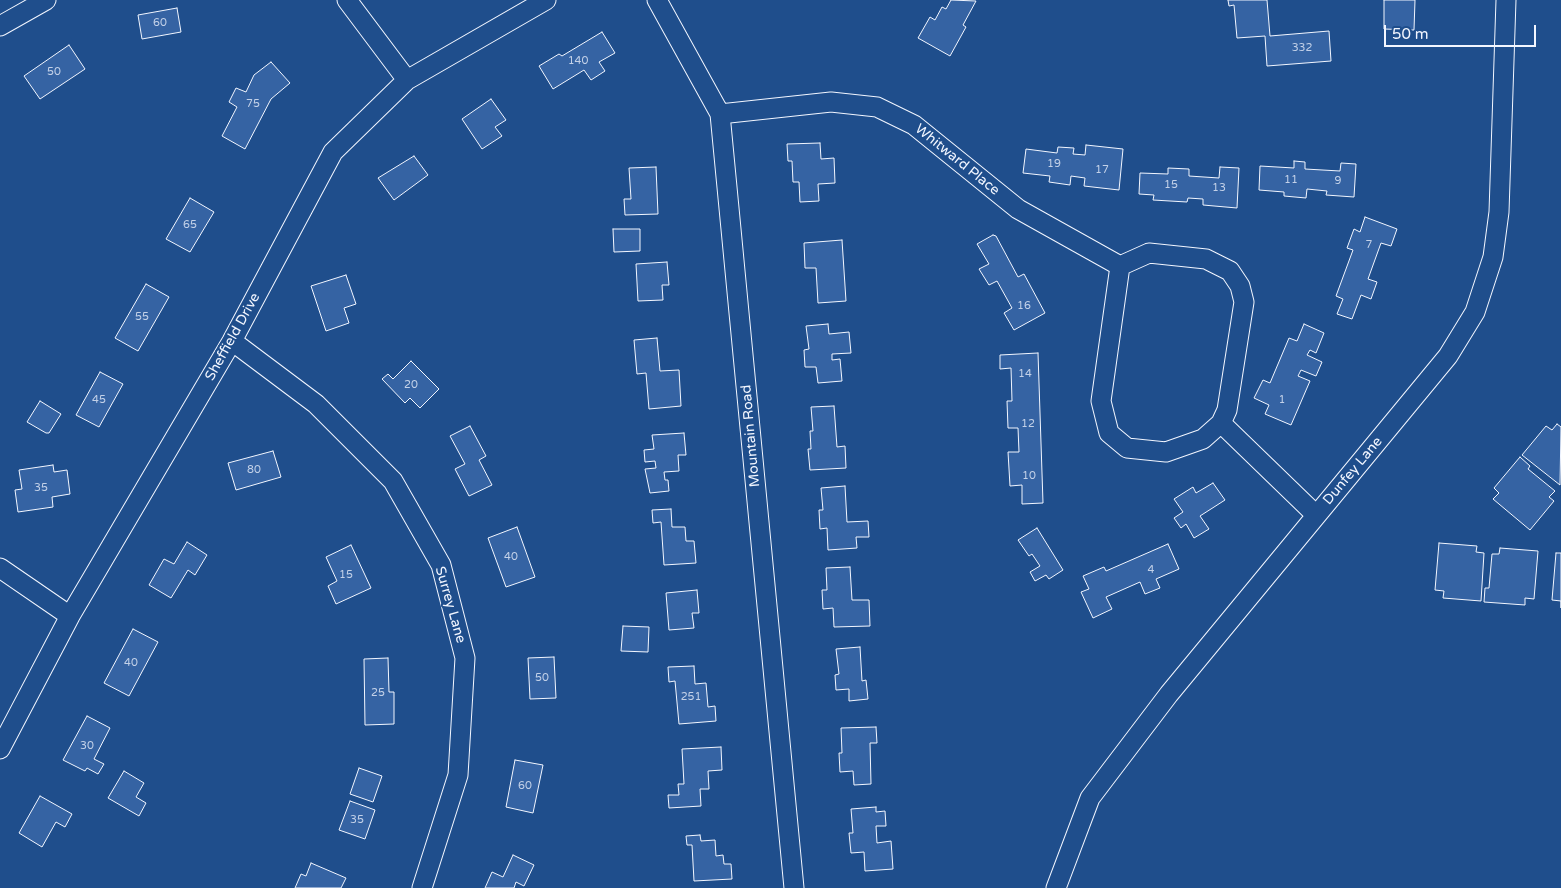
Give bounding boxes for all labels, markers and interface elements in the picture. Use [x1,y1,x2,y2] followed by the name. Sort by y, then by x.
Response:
[1386,15,1538,47] scale bar
[153,16,167,30] house number: 60
[1392,25,1429,43] text: 50 m
[1292,41,1312,55] house number: 332
[568,54,588,68] house number: 140
[47,65,61,79] house number: 50
[246,97,260,111] house number: 75
[911,121,1003,199] street label: Whitward Place
[1047,157,1061,171] house number: 19
[1095,163,1109,177] house number: 17
[1284,173,1298,187] house number: 11
[1335,174,1341,188] house number: 9
[1164,178,1178,192] house number: 15
[1212,181,1226,195] house number: 13
[183,218,197,232] house number: 65
[1366,238,1372,252] house number: 7
[202,290,264,384] street label: Sheffield Drive
[1017,299,1031,313] house number: 16
[135,310,149,324] house number: 55
[1018,367,1032,381] house number: 14
[404,378,418,392] house number: 20
[738,384,764,488] street label: Mountain Road
[92,393,106,407] house number: 45
[1279,393,1285,407] house number: 1
[1021,417,1035,431] house number: 12
[1320,434,1386,508] street label: Dunfey Lane
[247,463,261,477] house number: 80
[1022,469,1036,483] house number: 10
[34,481,48,495] house number: 35
[504,550,518,564] house number: 40
[1148,563,1154,577] house number: 4
[431,565,469,645] street label: Surrey Lane
[339,568,353,582] house number: 15
[124,656,138,670] house number: 40
[535,671,549,685] house number: 50
[371,686,385,700] house number: 25
[681,690,701,704] house number: 251
[80,739,94,753] house number: 30
[518,779,532,793] house number: 60
[350,813,364,827] house number: 35

